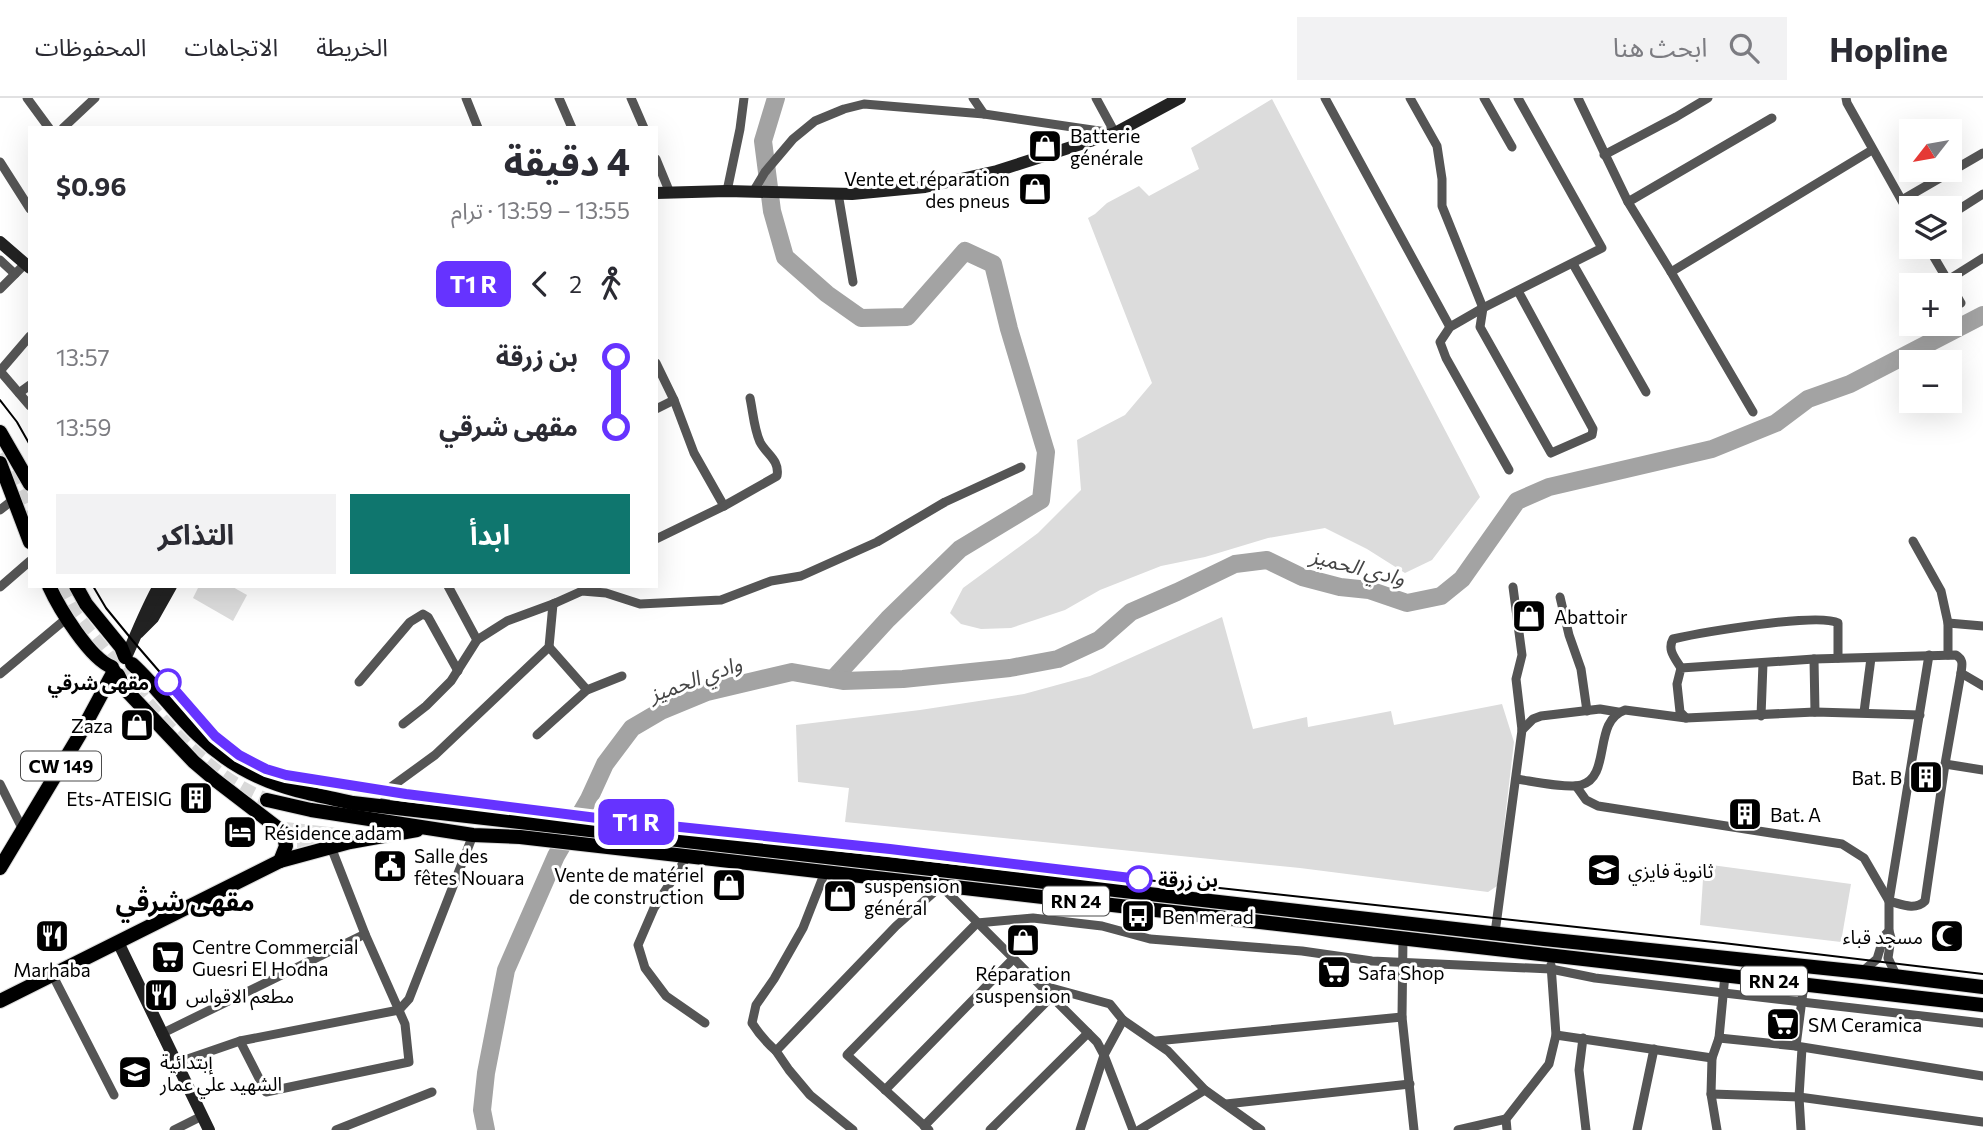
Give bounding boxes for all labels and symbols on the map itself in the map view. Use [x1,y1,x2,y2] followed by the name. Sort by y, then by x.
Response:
[1899,119,1962,182] north arrow
[1070,124,1143,169] place label: Batterie générale
[1026,127,1064,165] shop icon: Batterie générale
[844,167,1010,212] place label: Vente et réparation des pneus
[1016,170,1054,208] shop icon: Vente et réparation des pneus
[1305,542,1408,595] water label: وادي الحميز
[1510,597,1548,635] shop icon: Abattoir
[1554,605,1628,628] place label: Abattoir
[643,650,746,712] water label: وادي الحميز
[155,669,181,695] marker: مقهى شرقي
[47,671,149,698] place label: مقهى شرقي
[118,706,156,744] shop icon: Zaza
[71,714,113,737] place label: Zaza
[21,752,101,780] road number: CW 149
[1907,758,1945,796] building icon: Bat. B
[1852,766,1902,789] place label: Bat. B
[177,779,215,817] building icon: Ets-ATEISIG
[66,787,172,810] place label: Ets-ATEISIG
[1726,795,1764,833] building icon: Bat. A
[587,799,685,845] line badge: T1 R
[1770,803,1821,826] place label: Bat. A
[221,813,259,851] hotel icon: Résidence adam
[264,821,402,844] place label: Résidence adam
[414,844,524,889] place label: Salle des fêtes Nouara
[371,847,409,885] public building icon: Salle des fêtes Nouara
[1585,851,1623,889] school or university icon: ثانوية فايزي
[1628,859,1714,886] place label: ثانوية فايزي
[554,863,704,908] place label: Vente de matériel de construction
[710,866,748,904] shop icon: Vente de matériel de construction
[1126,866,1152,892] marker: بن زرقة
[1158,868,1218,892] place label: بن زرقة
[864,874,960,919] place label: suspension général
[821,877,859,915] shop icon: suspension général
[115,885,255,923] district label: مقهى شرڨي
[1043,886,1109,916] road number: RN 24
[1119,897,1157,935] bus stop icon: Ben merad
[1162,905,1254,928] place label: Ben merad
[33,917,71,955] restaurant icon: Marhaba
[1928,917,1966,955] mosque icon: مسجد قباء
[1004,921,1042,959] shop icon: Réparation suspension
[1843,925,1923,948] place label: مسجد قباء
[192,935,359,980] place label: Centre Commercial Guesri El Hodna
[149,938,187,976] supermarket icon: Centre Commercial Guesri El Hodna
[1315,953,1353,991] supermarket icon: Safa Shop
[13,958,91,981] place label: Marhaba
[1358,961,1445,984] place label: Safa Shop
[975,962,1071,1007] place label: Réparation suspension
[1741,966,1807,996] road number: RN 24
[142,976,180,1014] restaurant icon: مطعم الاقواس
[186,984,294,1011] place label: مطعم الاقواس
[1764,1005,1802,1043] supermarket icon: SM Ceramica
[1808,1013,1922,1036] place label: SM Ceramica
[159,1050,282,1099] place label: إبتدائية الشهيد علي عمار
[116,1053,154,1091] school or university icon: إبتدائية الشهيد علي عمار

